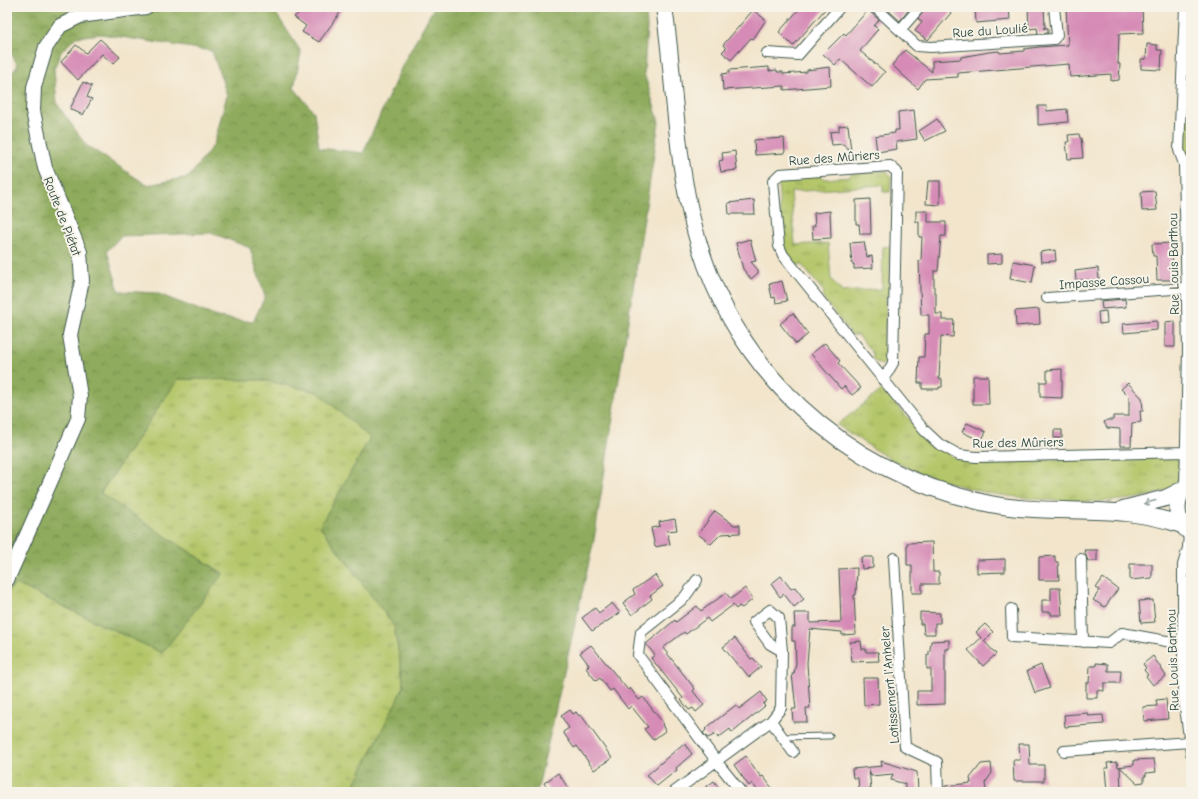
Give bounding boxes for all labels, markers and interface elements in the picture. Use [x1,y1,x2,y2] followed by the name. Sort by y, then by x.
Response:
[952,20,1029,41] street label: Rue du Loulié
[788,147,880,168] street label: Rue des Mûriers
[41,174,85,259] street label: Route de Piétat
[1165,213,1182,315] street label: Rue Louis Barthou
[1059,271,1149,292] street label: Impasse Cassou
[972,434,1064,451] street label: Rue des Mûriers
[1144,499,1157,506] one-way arrow
[1163,609,1182,711] street label: Rue Louis Barthou
[877,625,902,744] street label: Lotissement l'Anheler

